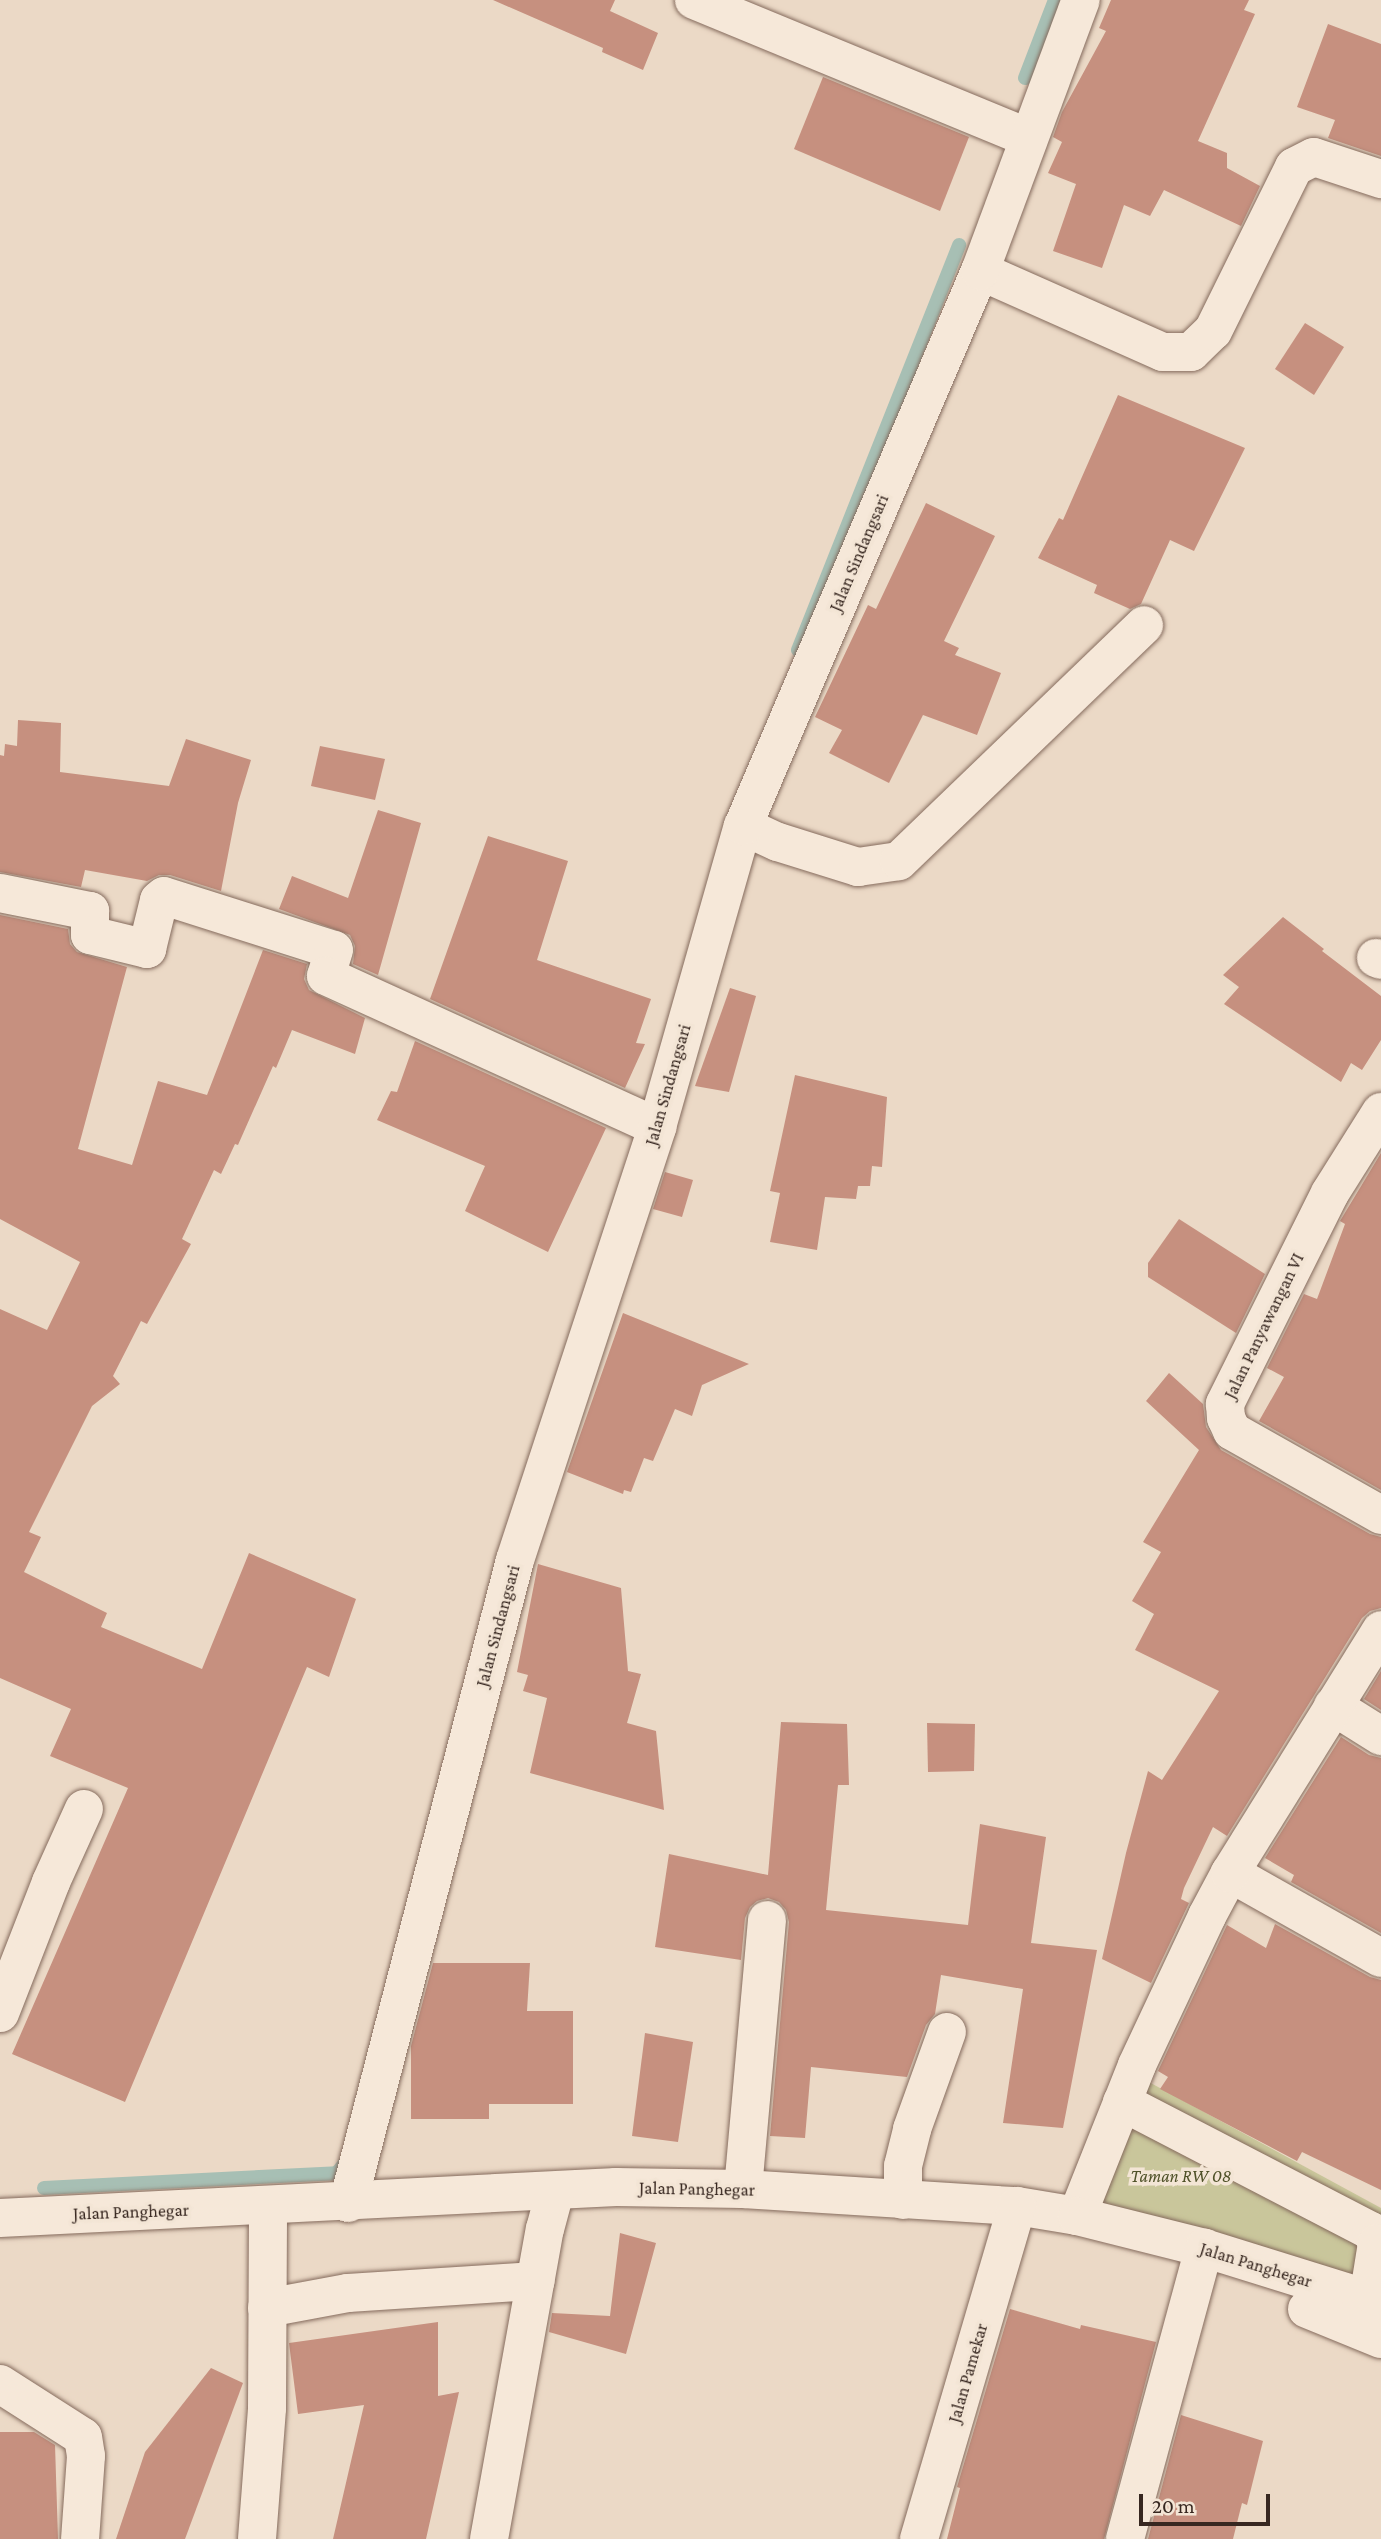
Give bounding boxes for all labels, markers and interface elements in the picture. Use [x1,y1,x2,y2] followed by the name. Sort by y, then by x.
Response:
[825,491,893,615] street label: Jalan Sindangsari
[640,1022,696,1148] street label: Jalan Sindangsari
[1219,1249,1309,1403] street label: Jalan Panyawangan VI
[471,1563,525,1689] street label: Jalan Sindangsari
[1130,2165,1232,2187] park label: Taman RW 08
[639,2177,755,2201] street label: Jalan Panghegar
[73,2199,189,2225] street label: Jalan Panghegar
[1197,2238,1315,2292] street label: Jalan Panghegar
[943,2321,993,2425] street label: Jalan Pamekar
[1143,2480,1274,2524] scale bar
[1152,2494,1195,2518] text: 20 m

